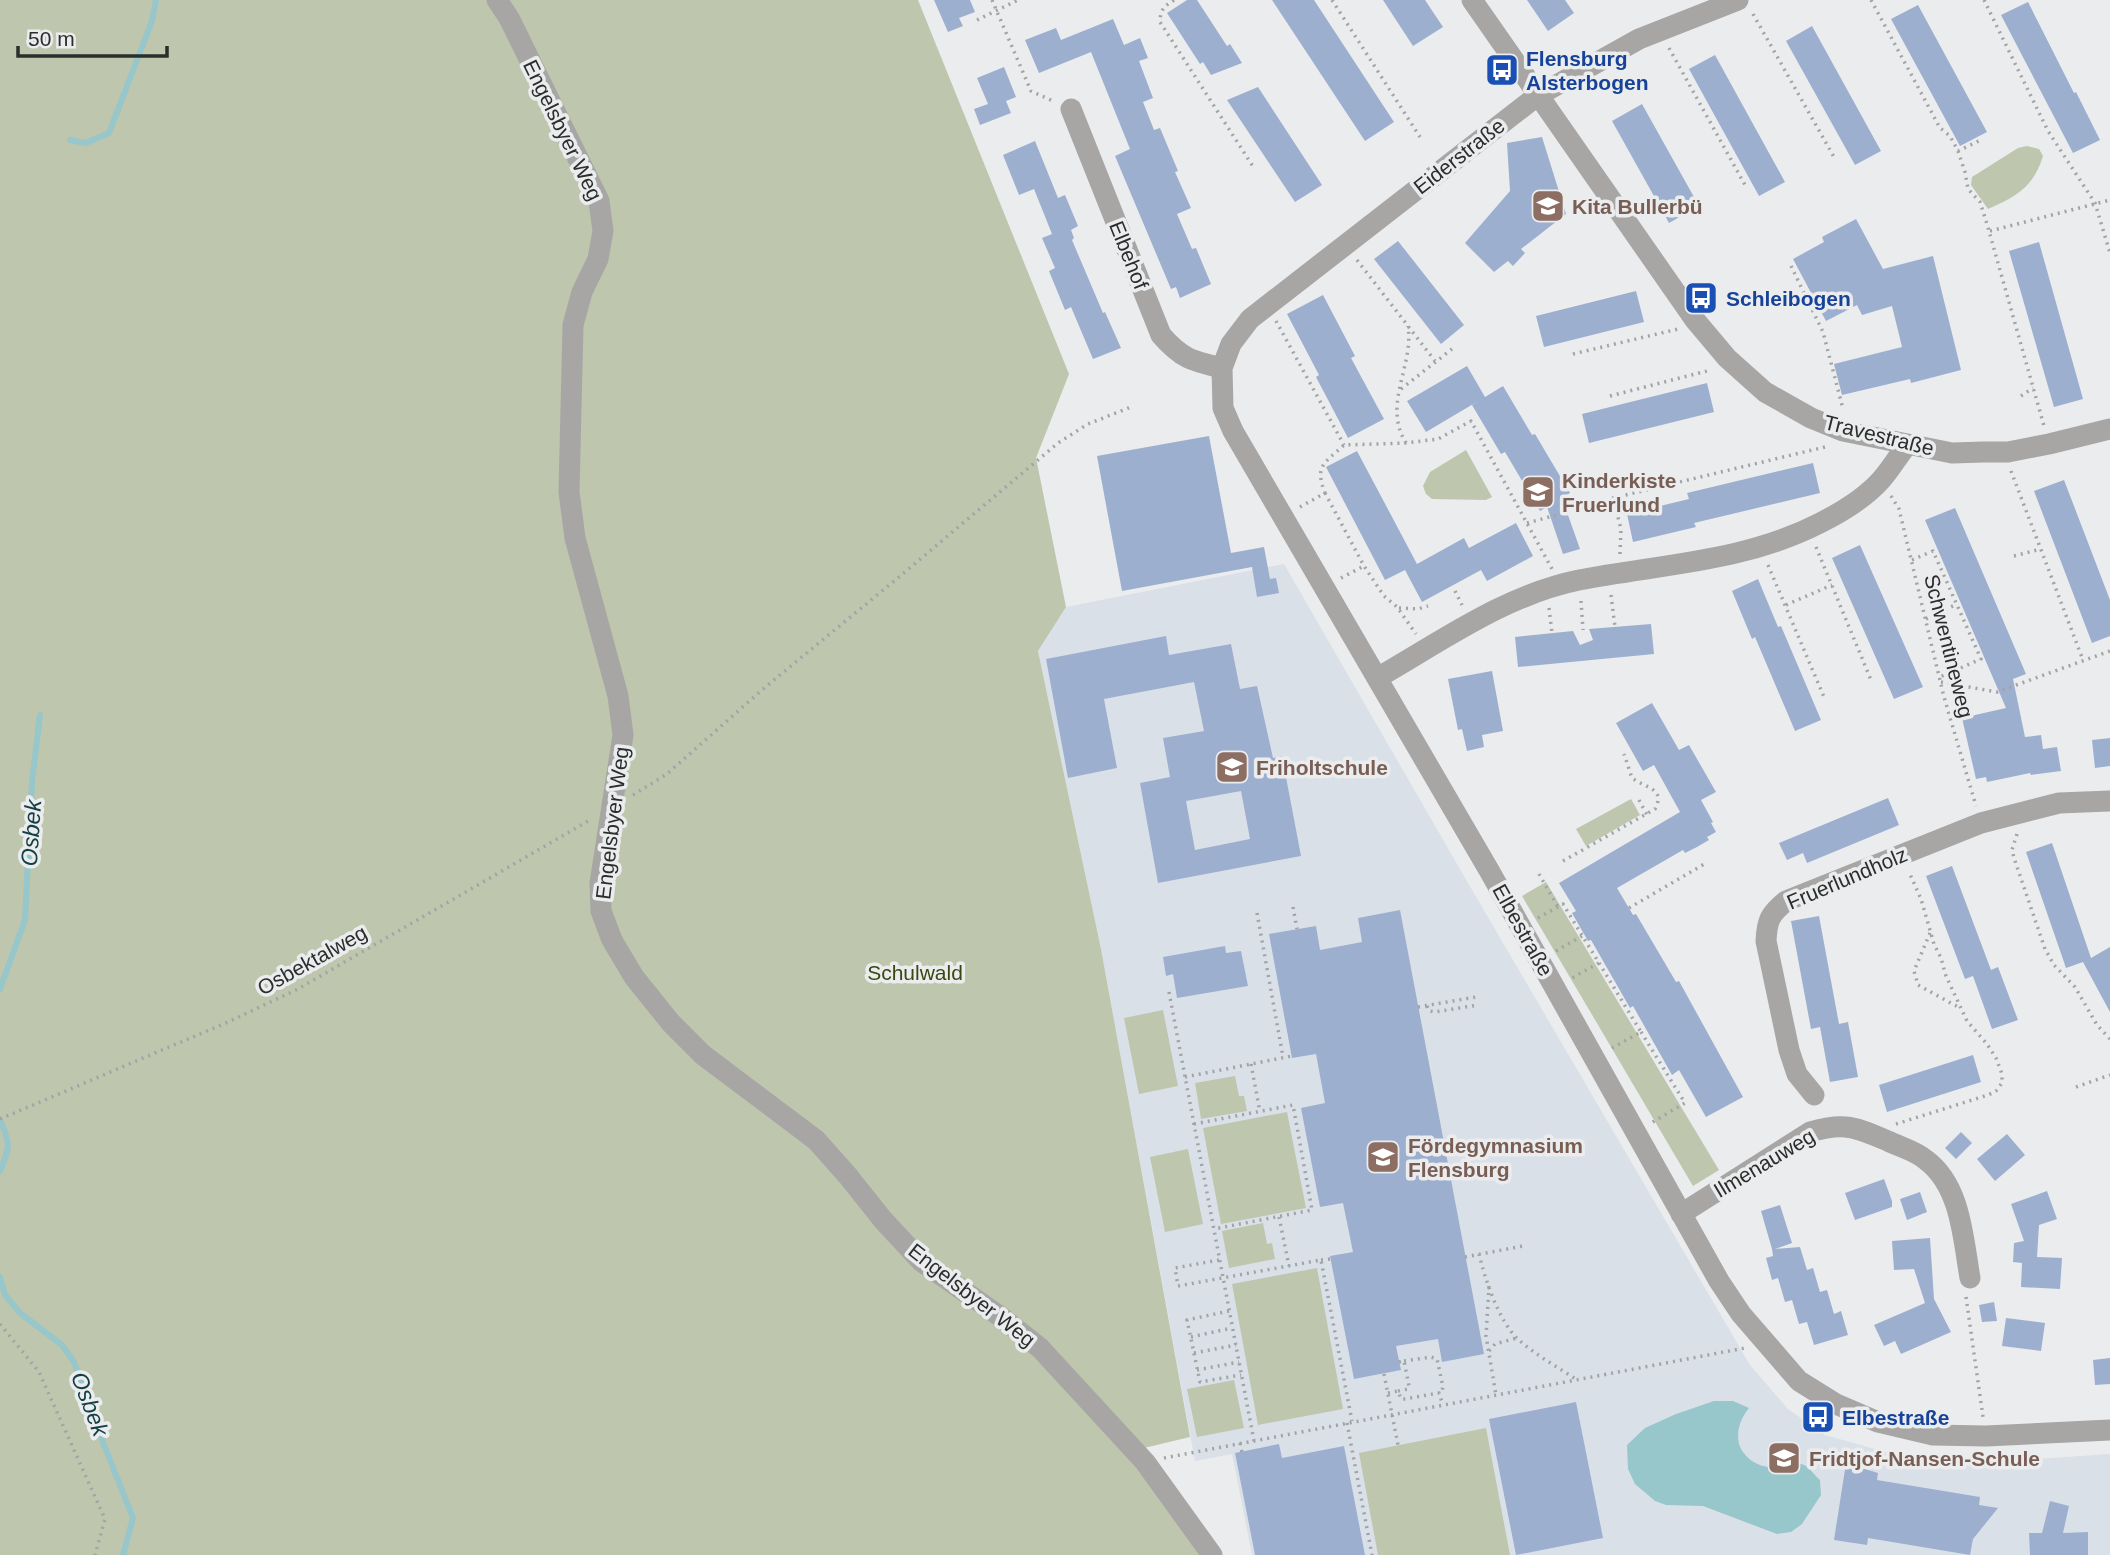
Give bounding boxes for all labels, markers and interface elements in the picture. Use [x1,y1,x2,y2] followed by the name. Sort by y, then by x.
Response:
[18,14,166,58] scale bar
[28,27,75,50] text: 50 m
[1526,47,1649,94] place label: Flensburg Alsterbogen
[1483,51,1521,89] bus stop icon: Flensburg Alsterbogen
[519,56,607,204] street label: Engelsbyer Weg
[1409,114,1509,198] street label: Eiderstraße
[1529,187,1567,225] school or university icon: Kita Bullerbü
[1572,195,1703,218] place label: Kita Bullerbü
[1105,218,1153,292] street label: Elbehof
[1682,279,1720,317] bus stop icon: Schleibogen
[1726,287,1851,310] place label: Schleibogen
[1822,410,1936,460] street label: Travestraße
[1562,469,1676,516] place label: Kinderkiste Fruerlund
[1519,473,1557,511] school or university icon: Kinderkiste Fruerlund
[1920,572,1978,720] street label: Schwentineweg
[591,745,633,901] street label: Engelsbyer Weg
[1213,748,1251,786] school or university icon: Friholtschule
[1256,756,1388,779] place label: Friholtschule
[16,797,46,867] water label: Osbek
[1783,842,1911,914] street label: Fruerlundholz
[1488,880,1558,980] street label: Elbestraße
[253,921,371,999] street label: Osbektalweg
[867,961,963,984] park label: Schulwald
[1710,1124,1818,1202] street label: Ilmenauweg
[1408,1134,1583,1181] place label: Fördegymnasium Flensburg
[1364,1138,1402,1176] school or university icon: Fördegymnasium Flensburg
[904,1239,1040,1351] street label: Engelsbyer Weg
[66,1368,115,1441] water label: Osbek
[1799,1398,1837,1436] bus stop icon: Elbestraße
[1842,1406,1949,1429] place label: Elbestraße
[1765,1439,1803,1477] school or university icon: Fridtjof-Nansen-Schule
[1809,1447,2040,1470] place label: Fridtjof-Nansen-Schule

